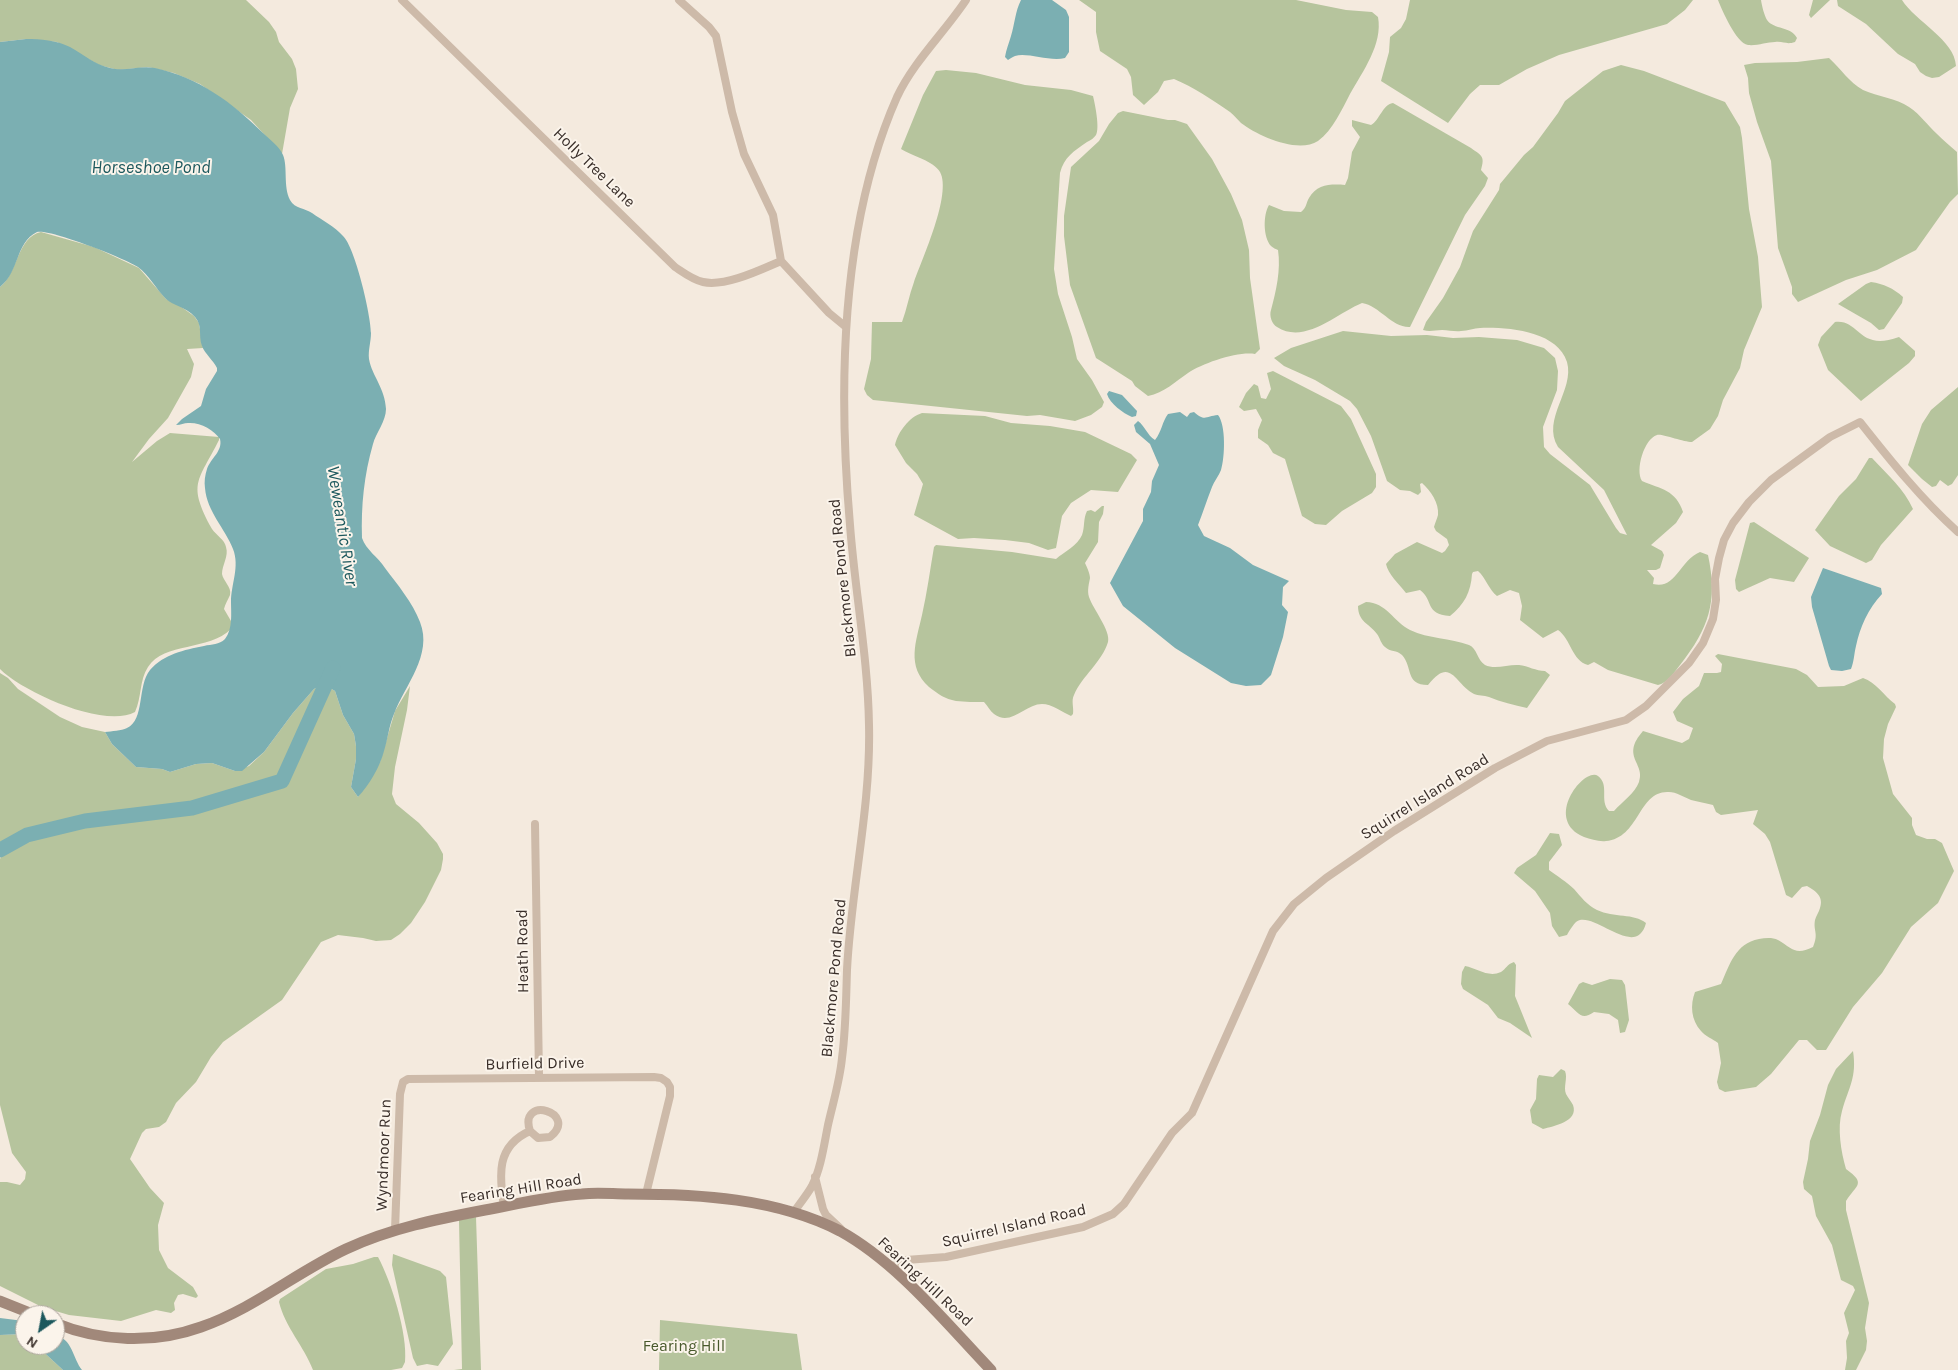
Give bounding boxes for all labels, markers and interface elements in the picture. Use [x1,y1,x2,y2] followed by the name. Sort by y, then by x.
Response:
[549,124,639,212] street label: Holly Tree Lane
[91,157,211,179] water label: Horseshoe Pond
[322,464,362,588] water label: Weweantic River
[825,498,861,658] street label: Blackmore Pond Road
[1357,750,1493,844] street label: Squirrel Island Road
[817,898,851,1058] street label: Blackmore Pond Road
[513,909,533,993] street label: Heath Road
[485,1054,585,1074] street label: Burfield Drive
[372,1099,396,1211] street label: Wyndmoor Run
[459,1170,583,1208] street label: Fearing Hill Road
[940,1200,1088,1252] street label: Squirrel Island Road
[873,1233,977,1331] street label: Fearing Hill Road
[15,1305,65,1355] north arrow
[23,1332,41,1352] text: N
[643,1336,725,1356] park label: Fearing Hill

